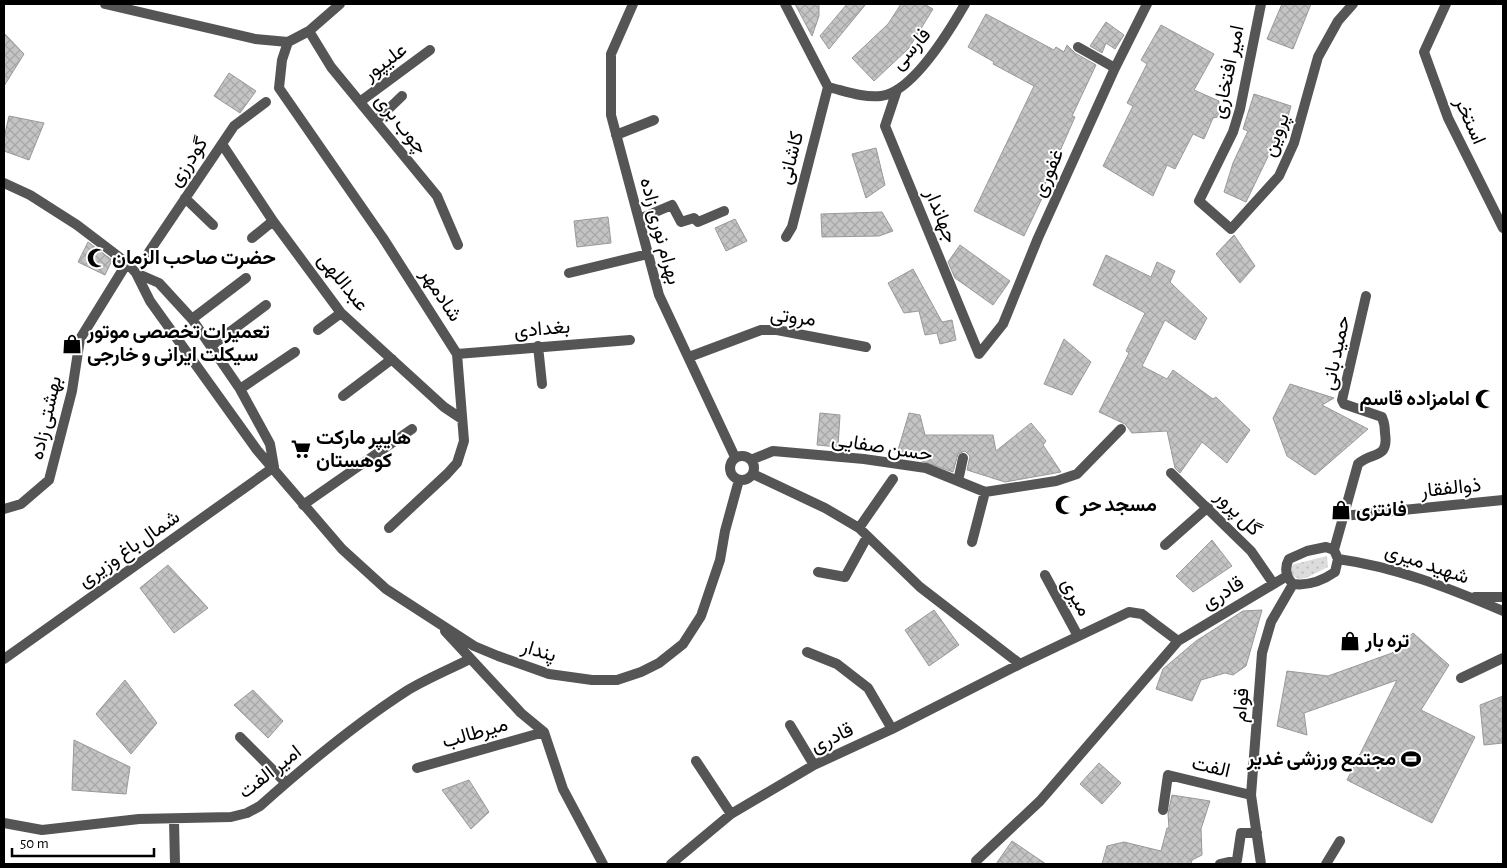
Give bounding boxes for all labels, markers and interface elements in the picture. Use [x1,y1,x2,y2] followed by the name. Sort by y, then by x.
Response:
[1208,23,1250,121] street label: امیر افتخاری
[887,24,936,75] street label: فارسی
[359,39,412,88] street label: علیپور
[369,90,431,160] street label: چوب بری
[1449,94,1489,148] street label: استخر
[1259,111,1296,160] street label: پروین
[775,129,808,187] street label: کاشانی
[164,134,213,191] street label: گودرزی
[1029,146,1069,201] street label: غفوری
[634,175,684,287] street label: بهرام نوری زاده
[919,185,961,247] street label: جهاندار
[86,247,108,269] mosque icon: حضرت صاحب الزمان
[112,248,276,270] place label: حضرت صاحب الزمان
[312,249,372,316] street label: عبداللهی
[414,264,465,326] street label: شادمهر
[769,304,817,332] street label: مروتی
[1318,314,1355,392] street label: حمید بانی
[513,317,571,342] street label: بغدادی
[86,322,270,367] place label: تعمیرات تخصصی موتور سیکلت ایرانی و خارجی
[61,333,83,355] shop icon: تعمیرات تخصصی موتور سیکلت ایرانی و خارجی
[27,374,67,462] street label: بهشتی زاده
[1474,388,1496,410] mosque icon: امامزاده قاسم
[1359,389,1470,411] place label: امامزاده قاسم
[316,428,411,473] place label: هایپر مارکت کوهستان
[830,429,934,466] street label: حسن صفایی
[290,438,312,460] supermarket icon: هایپر مارکت کوهستان
[1419,475,1483,503] street label: ذوالفقار
[1208,486,1265,542] street label: گل پرور
[1054,494,1076,516] mosque icon: مسجد حر
[1079,495,1157,517] place label: مسجد حر
[1330,499,1352,521] shop icon: فانتزی
[1356,500,1407,522] place label: فانتزی
[75,507,185,594] street label: شمال باغ وزیری
[1382,540,1472,590] street label: شهید میری
[1199,573,1248,615] street label: قادری
[1056,574,1095,621] street label: میری
[1339,630,1361,652] shop icon: تره بار
[1364,631,1409,653] place label: تره بار
[517,636,559,669] street label: پندار
[1230,687,1254,723] street label: قوام
[440,714,511,754] street label: میرطالب
[807,719,857,758] street label: قادری
[235,742,306,804] street label: امیر الفت
[1400,748,1422,770] sports icon: مجتمع ورزشی غدیر
[1246,749,1396,772] place label: مجتمع ورزشی غدیر
[1190,753,1232,781] street label: الفت
[12,826,155,858] scale bar
[20,836,49,851] text: 50 m

